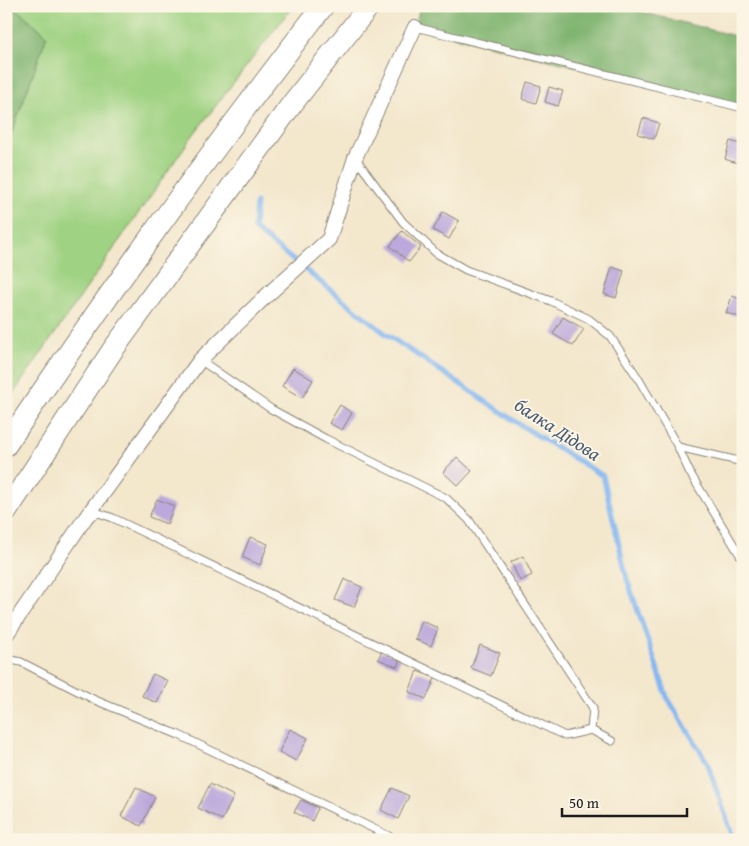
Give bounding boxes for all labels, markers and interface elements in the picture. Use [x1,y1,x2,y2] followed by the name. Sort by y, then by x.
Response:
[509,391,607,468] water label: балка Дідова
[562,786,686,818] scale bar
[569,792,600,813] text: 50 m

